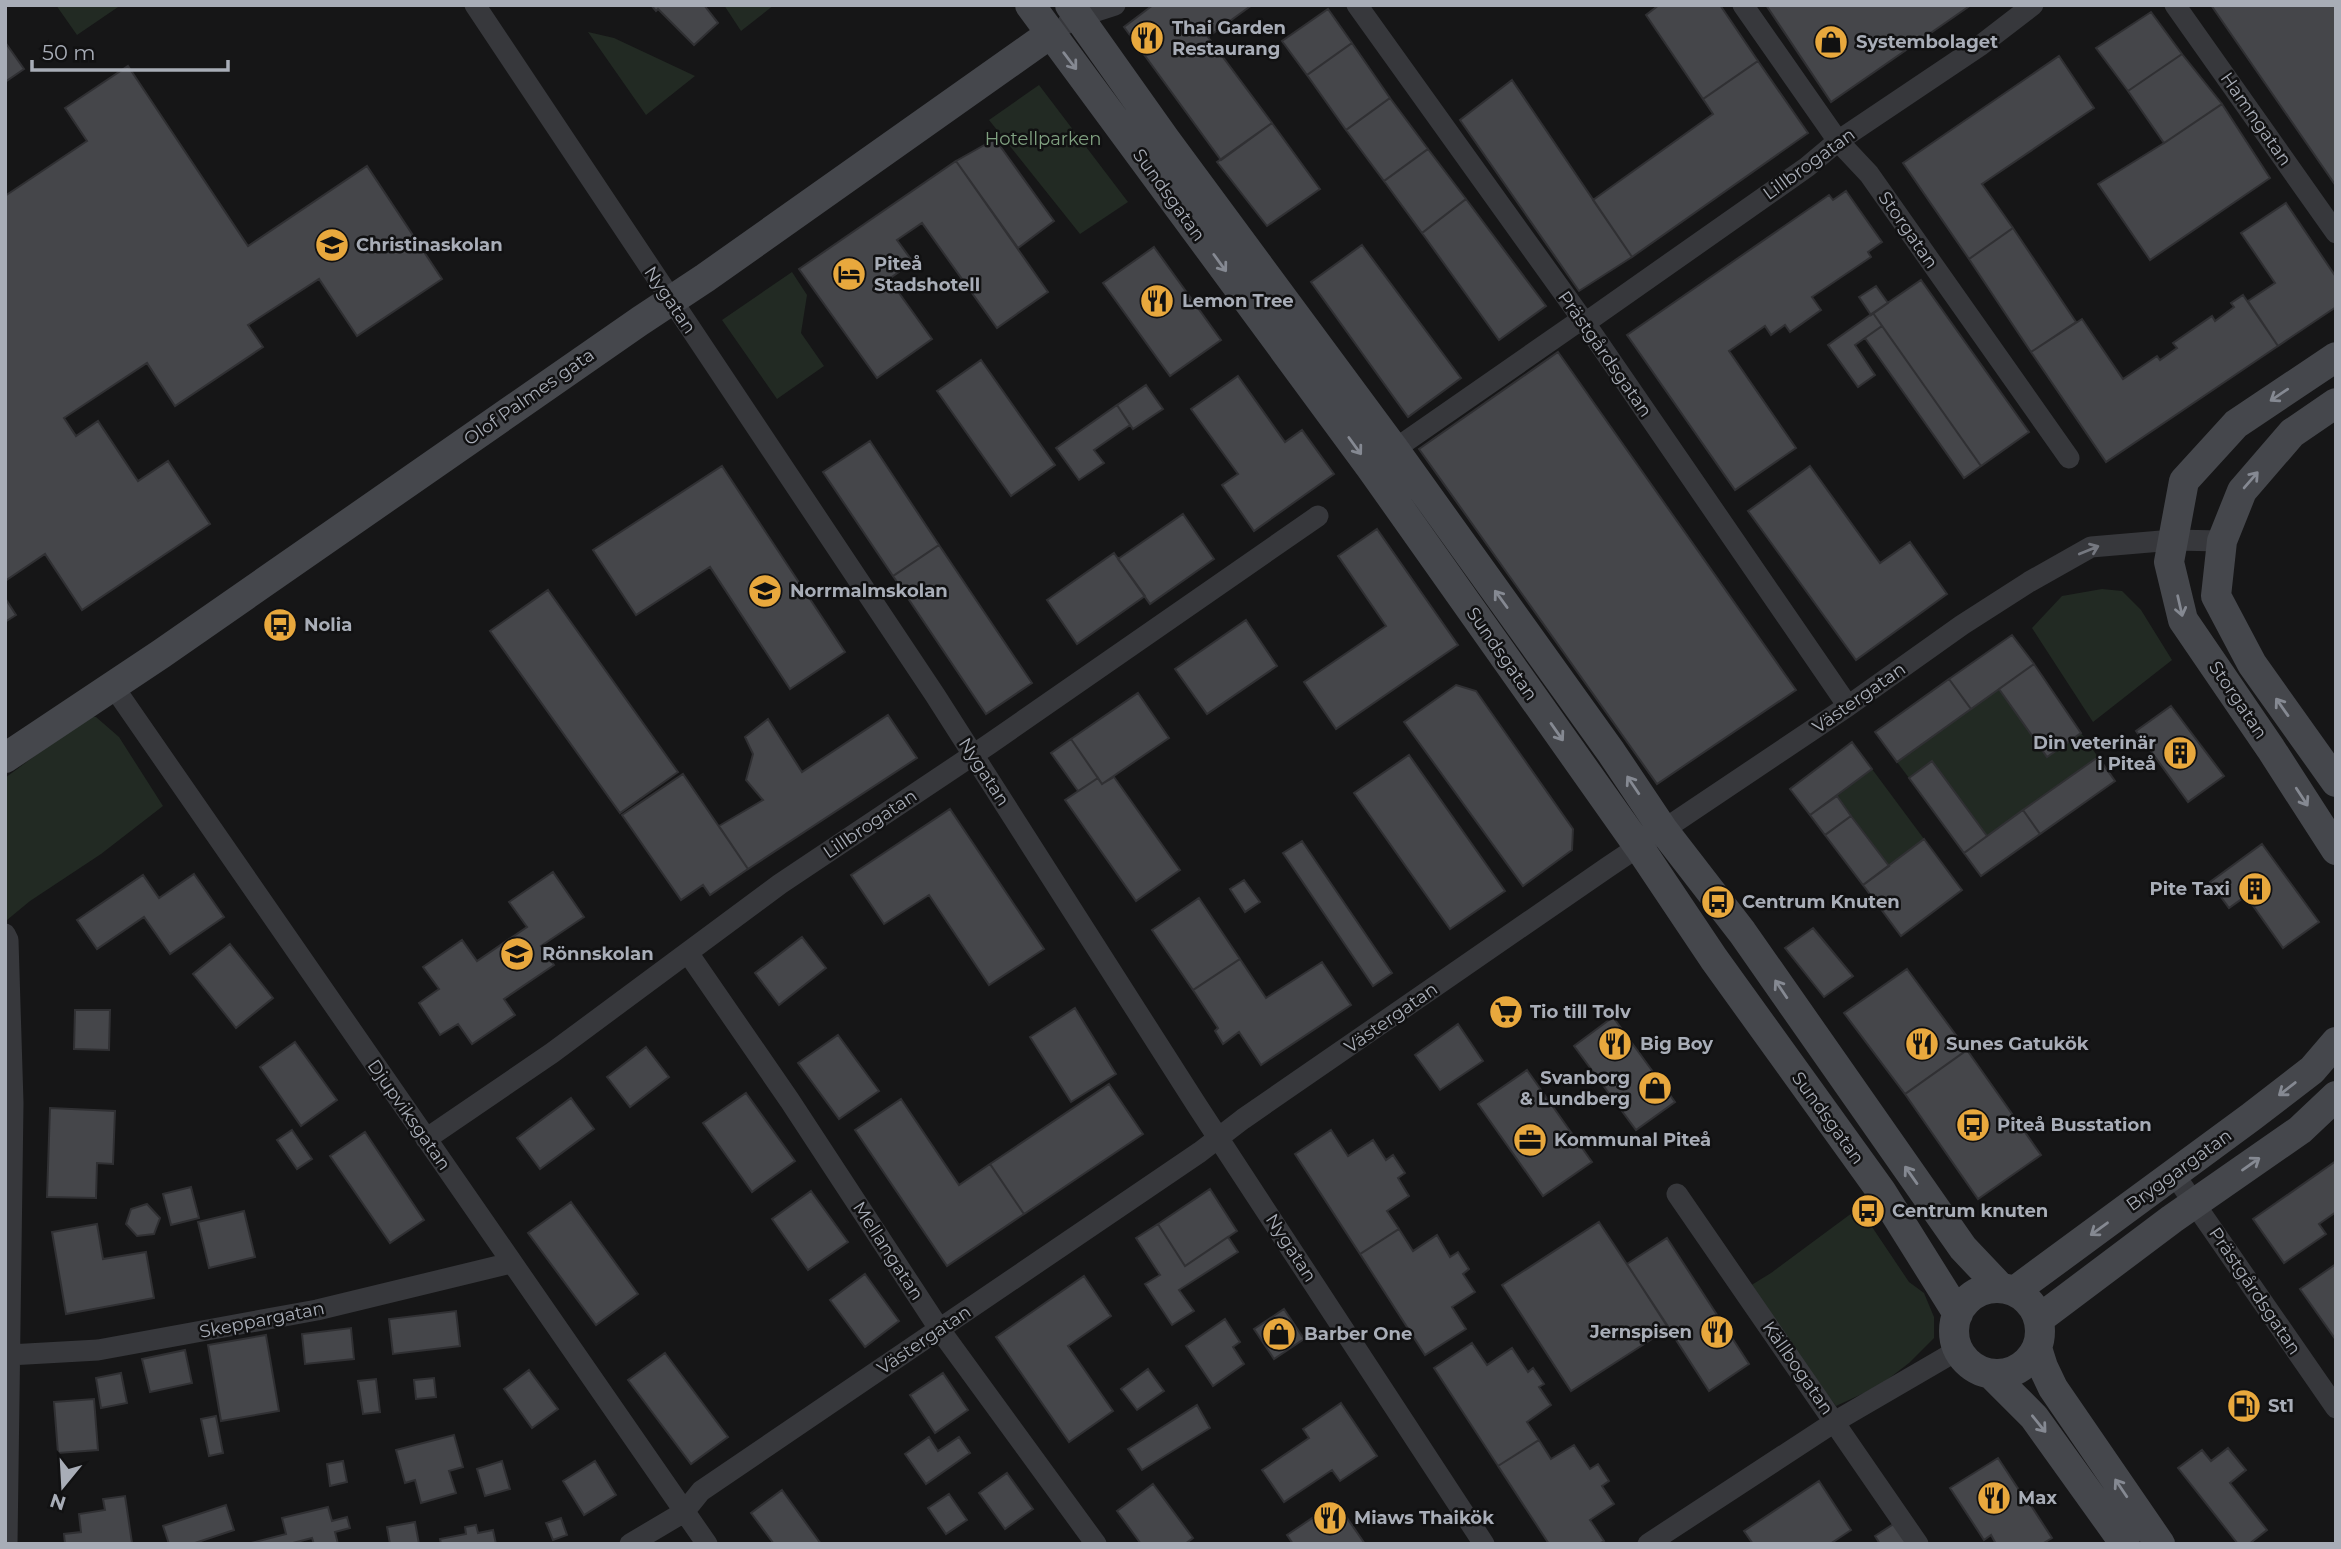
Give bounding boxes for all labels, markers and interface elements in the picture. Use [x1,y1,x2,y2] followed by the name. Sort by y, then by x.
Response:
[1172,17,1286,60] place label: Thai Garden Restaurang
[1128,19,1166,57] restaurant icon: Thai Garden Restaurang
[1812,23,1850,61] shop icon: Systembolaget
[32,28,228,72] scale bar
[1856,31,1998,53] place label: Systembolaget
[42,40,96,65] text: 50 m
[1062,51,1077,69] one-way arrow
[2216,68,2296,170] street label: Hamngatan
[1759,123,1859,205] street label: Lillbrogatan
[985,128,1101,150] park label: Hotellparken
[1128,144,1210,246] street label: Sundsgatan
[1873,187,1943,273] street label: Storgatan
[313,226,351,264] school or university icon: Christinaskolan
[356,234,503,256] place label: Christinaskolan
[874,253,980,296] place label: Piteå Stadshotell
[1212,253,1227,272] one-way arrow
[830,255,868,293] hotel icon: Piteå Stadshotell
[639,262,701,338] street label: Nygatan
[1138,282,1176,320] restaurant icon: Lemon Tree
[1553,287,1657,421] street label: Prästgårdsgatan
[1182,290,1294,312] place label: Lemon Tree
[460,344,598,450] street label: Olof Palmes gata
[2270,388,2289,402] one-way arrow
[1348,436,1362,455] one-way arrow
[2243,471,2259,489] one-way arrow
[2078,543,2099,556] one-way arrow
[746,572,784,610] school or university icon: Norrmalmskolan
[790,580,948,602] place label: Norrmalmskolan
[1494,591,1509,609] one-way arrow
[2174,595,2187,617] one-way arrow
[1462,603,1542,705] street label: Sundsgatan
[261,606,299,644] bus stop icon: Nolia
[304,614,352,636] place label: Nolia
[2204,657,2272,743] street label: Storgatan
[1808,658,1910,738] street label: Västergatan
[2275,698,2289,717] one-way arrow
[1550,722,1564,741] one-way arrow
[2033,732,2156,775] place label: Din veterinär i Piteå
[954,734,1014,810] street label: Nygatan
[2161,734,2199,772] building icon: Din veterinär i Piteå
[1626,776,1640,795] one-way arrow
[819,785,921,863] street label: Lillbrogatan
[2295,787,2309,807] one-way arrow
[2236,870,2274,908] building icon: Pite Taxi
[2150,878,2230,900] place label: Pite Taxi
[1699,883,1737,921] bus stop icon: Centrum Knuten
[1742,891,1900,913] place label: Centrum Knuten
[498,935,536,973] school or university icon: Rönnskolan
[542,943,654,965] place label: Rönnskolan
[1340,978,1442,1058] street label: Västergatan
[1773,980,1788,999] one-way arrow
[1487,993,1525,1031] supermarket icon: Tio till Tolv
[1530,1001,1631,1023] place label: Tio till Tolv
[1596,1025,1634,1063] restaurant icon: Big Boy
[1903,1025,1941,1063] restaurant icon: Sunes Gatukök
[1640,1033,1713,1055] place label: Big Boy
[1946,1033,2089,1055] place label: Sunes Gatukök
[363,1055,455,1175] street label: Djupviksgatan
[1520,1067,1630,1110] place label: Svanborg & Lundberg
[1787,1067,1869,1169] street label: Sundsgatan
[1636,1069,1674,1107] shop icon: Svanborg & Lundberg
[2279,1082,2297,1097] one-way arrow
[1954,1106,1992,1144] bus stop icon: Piteå Busstation
[1997,1114,2152,1136] place label: Piteå Busstation
[1511,1121,1549,1159] office icon: Kommunal Piteå
[2122,1124,2236,1216] street label: Bryggargatan
[1554,1129,1711,1151] place label: Kommunal Piteå
[2241,1156,2260,1171] one-way arrow
[1904,1166,1918,1185] one-way arrow
[1849,1192,1887,1230] bus stop icon: Centrum knuten
[848,1198,928,1304] street label: Mellangatan
[1892,1200,2048,1222] place label: Centrum knuten
[1261,1210,1321,1286] street label: Nygatan
[2090,1221,2109,1236] one-way arrow
[2204,1223,2306,1359] street label: Prästgårdsgatan
[198,1297,326,1343] street label: Skeppargatan
[873,1301,975,1379] street label: Västergatan
[1698,1313,1736,1351] restaurant icon: Jernspisen
[1260,1315,1298,1353] shop icon: Barber One
[1758,1317,1838,1419] street label: Källbogatan
[1589,1321,1692,1343] place label: Jernspisen
[1304,1323,1412,1345] place label: Barber One
[2225,1387,2263,1425] fuel station icon: St1
[2268,1395,2294,1417] place label: St1
[2032,1414,2047,1432] one-way arrow
[28,1451,98,1521] north arrow
[1975,1479,2013,1517] restaurant icon: Max
[2114,1479,2128,1498] one-way arrow
[2018,1487,2057,1509] place label: Max
[47,1488,69,1515] text: N
[1311,1499,1349,1537] restaurant icon: Miaws Thaikök
[1354,1507,1494,1529] place label: Miaws Thaikök

